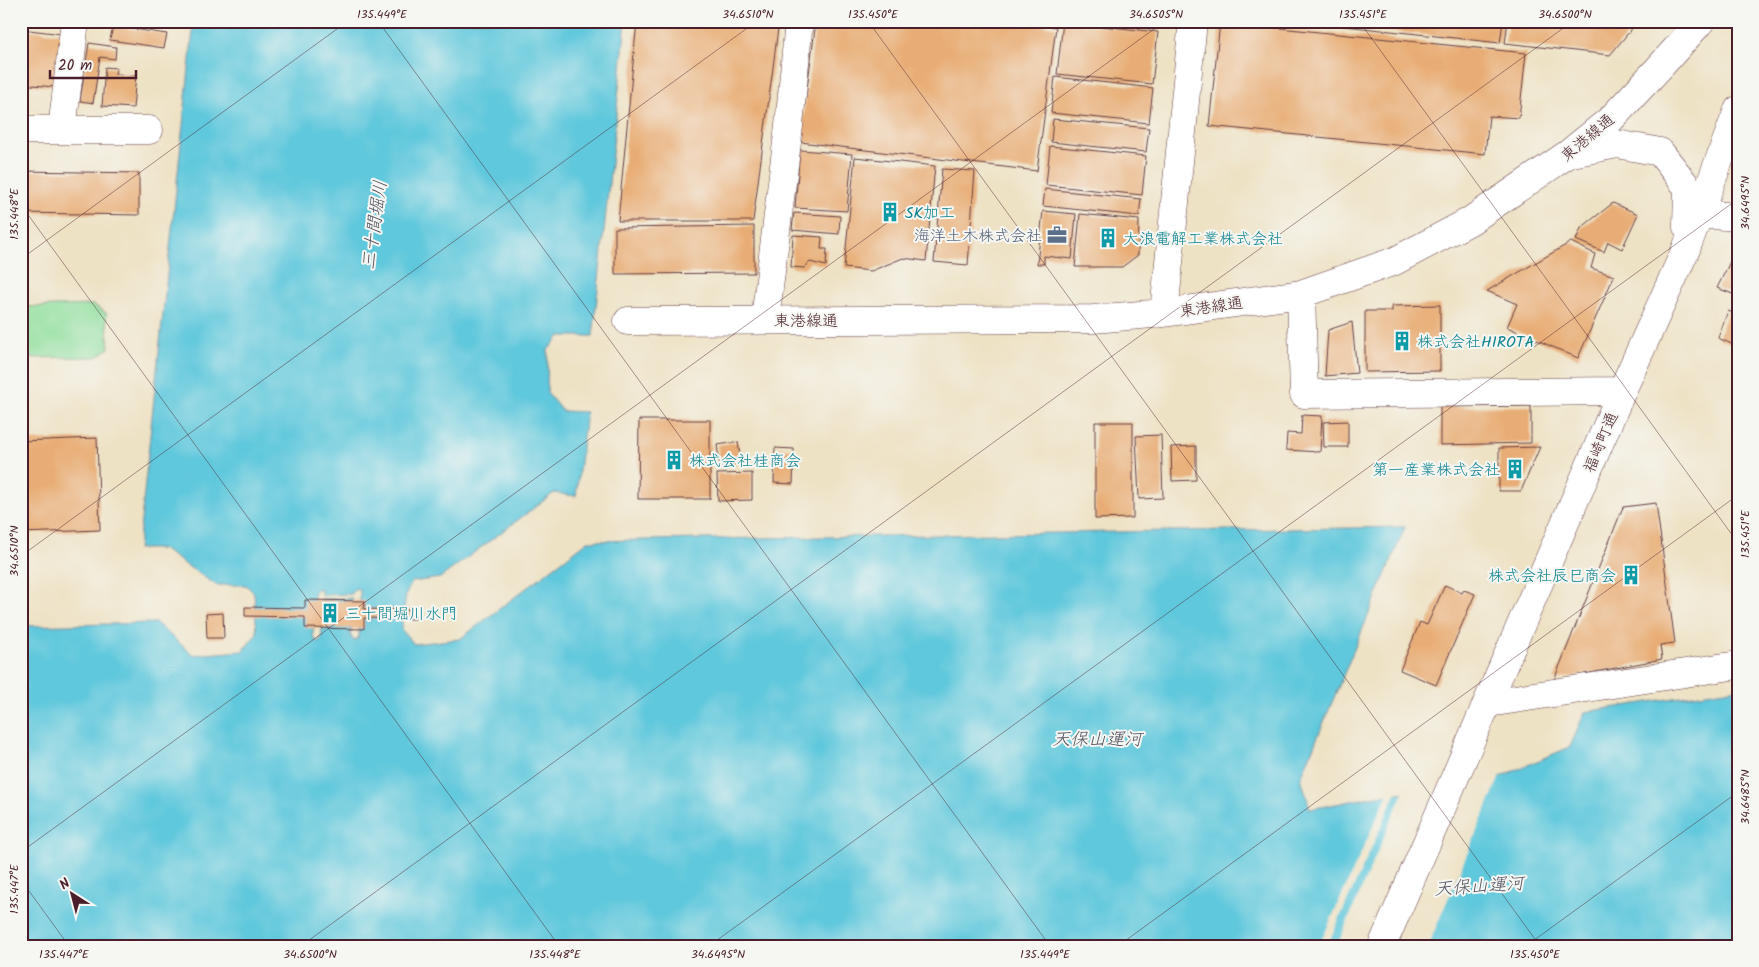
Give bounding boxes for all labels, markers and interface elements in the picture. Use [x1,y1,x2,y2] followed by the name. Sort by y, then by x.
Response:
[357,5,408,24] text: 135.449°E
[722,5,774,24] text: 34.6510°N
[848,5,899,24] text: 135.450°E
[1129,5,1183,24] text: 34.6505°N
[1339,5,1388,24] text: 135.451°E
[1538,5,1592,24] text: 34.6500°N
[50,48,136,80] scale bar
[58,54,92,78] text: 20 m
[1555,108,1621,168] street label: 東港線通
[1736,176,1755,230] text: 34.6495°N
[355,179,396,272] water label: 三十間堀川
[5,187,24,240] text: 135.448°E
[879,201,901,223] building icon: SK加工
[905,201,955,226] place label: SK加工
[914,224,1042,249] place label: 海洋土木株式会社
[1046,224,1068,246] office icon: 海洋土木株式会社
[1097,227,1119,249] building icon: 大浪電解工業株式会社
[1123,227,1283,252] place label: 大浪電解工業株式会社
[1178,291,1245,324] street label: 東港線通
[774,309,838,334] street label: 東港線通
[1391,330,1413,352] building icon: 株式会社HIROTA
[1417,330,1534,355] place label: 株式会社HIROTA
[1577,408,1625,477] street label: 福崎町通
[663,449,685,471] building icon: 株式会社桂商会
[689,449,801,474] place label: 株式会社桂商会
[1372,458,1500,483] place label: 第一産業株式会社
[1504,458,1526,480] building icon: 第一産業株式会社
[1736,509,1755,558] text: 135.451°E
[5,525,24,577] text: 34.6510°N
[1488,564,1616,589] place label: 株式会社辰巳商会
[1620,564,1642,586] building icon: 株式会社辰巳商会
[319,602,341,624] building icon: 三十間堀川水門
[345,602,457,627] place label: 三十間堀川水門
[1052,726,1145,755] water label: 天保山運河
[1736,769,1755,825] text: 34.6485°N
[5,863,24,914] text: 135.447°E
[48,870,98,920] north arrow
[1433,870,1528,905] water label: 天保山運河
[55,873,75,896] text: N
[39,945,90,964] text: 135.447°E
[283,945,337,964] text: 34.6500°N
[529,945,582,964] text: 135.448°E
[691,945,745,964] text: 34.6495°N
[1020,945,1071,964] text: 135.449°E
[1510,945,1561,964] text: 135.450°E

